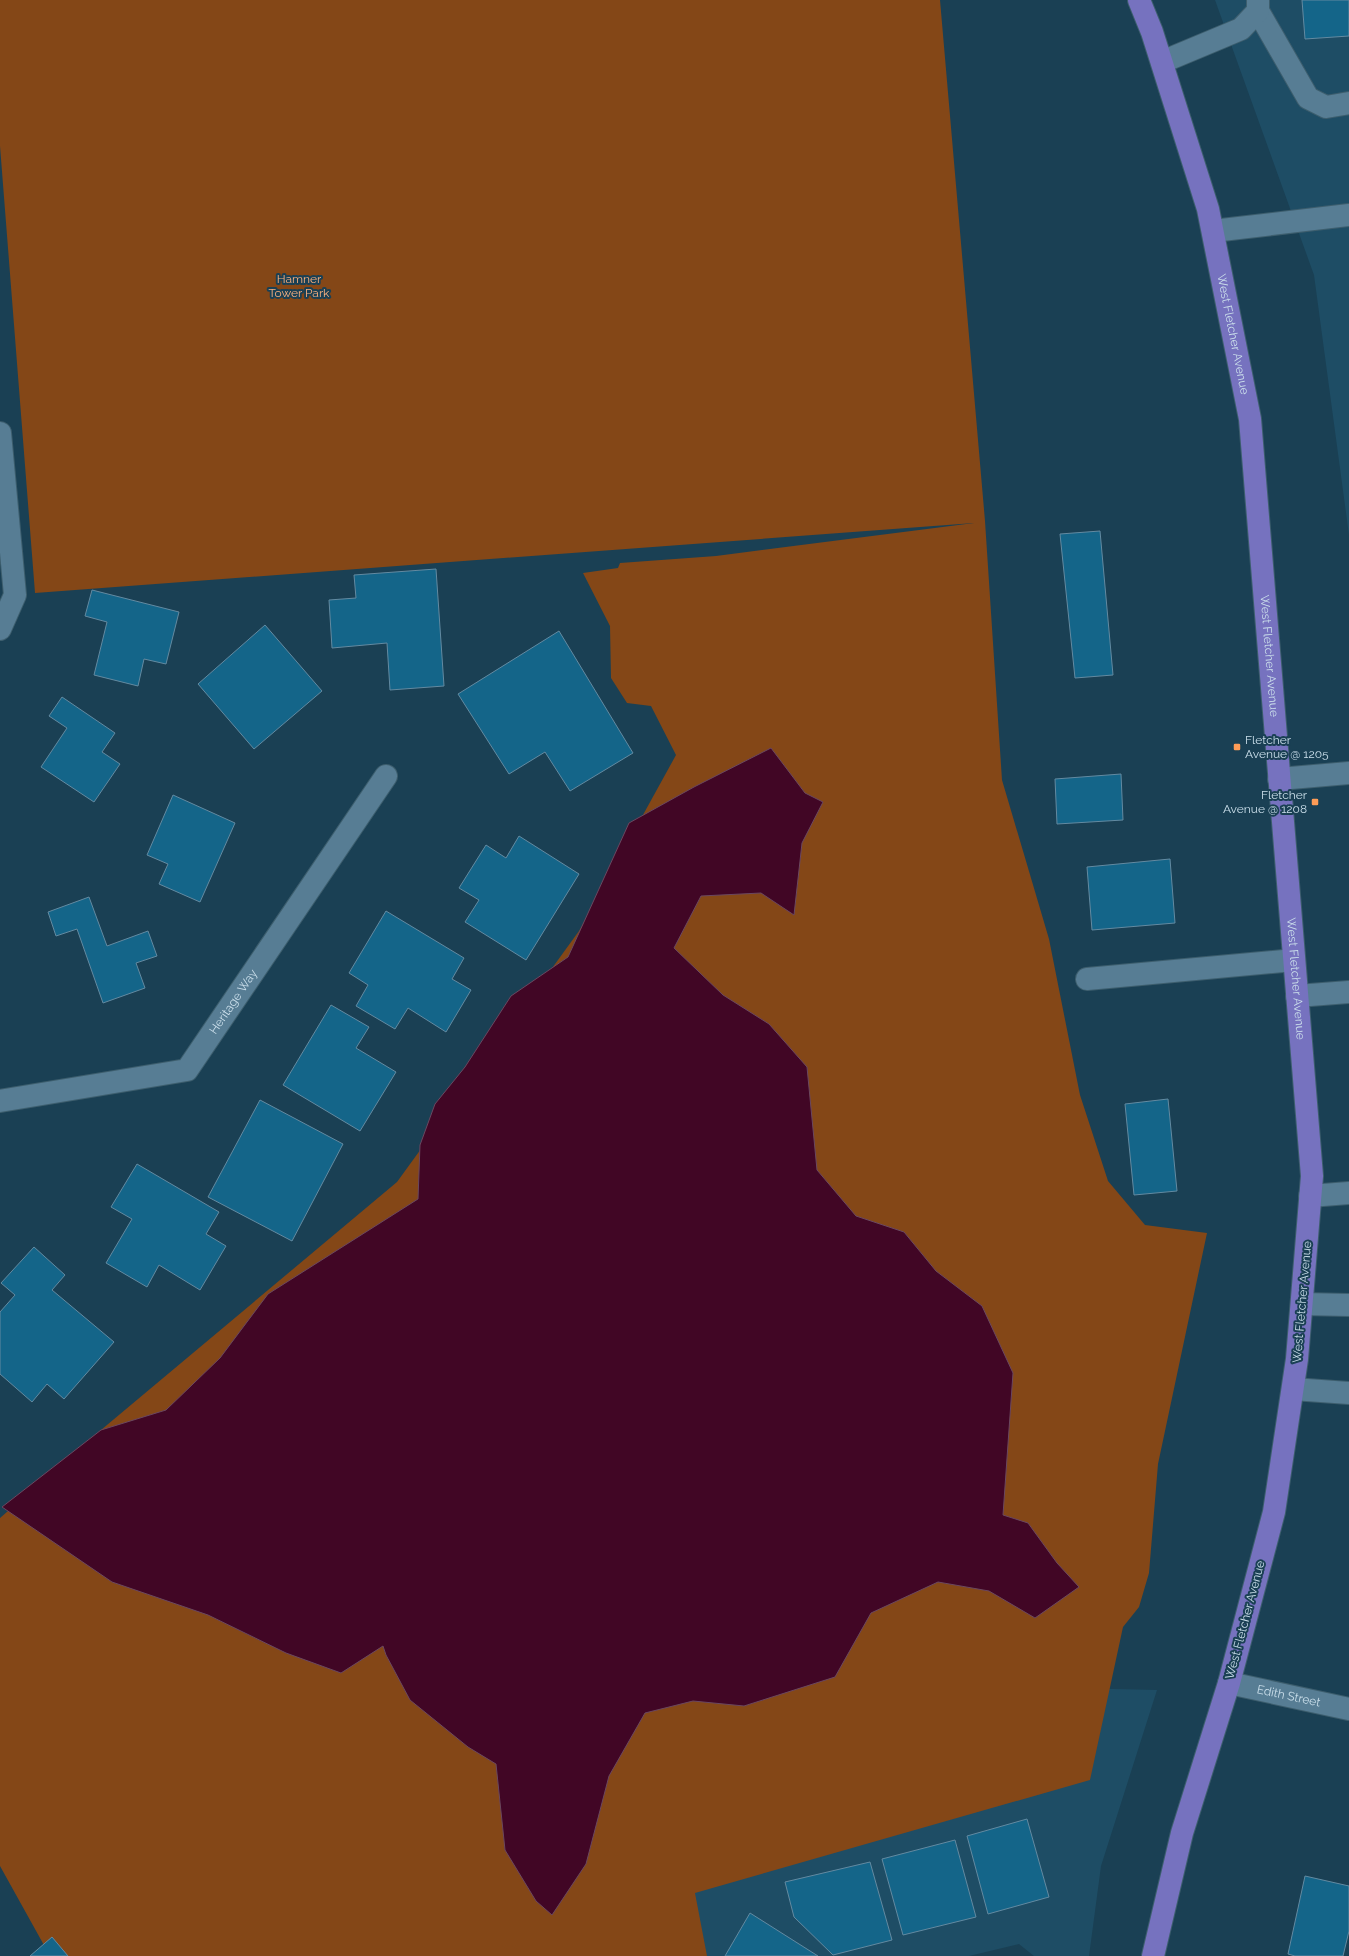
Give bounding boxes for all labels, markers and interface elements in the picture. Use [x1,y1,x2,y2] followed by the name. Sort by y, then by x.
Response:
[269,272,330,300] park label: Hamner Tower Park
[1214,273,1252,396] street label: West Fletcher Avenue
[1257,594,1281,717] street label: West Fletcher Avenue
[1245,733,1329,761] place label: Fletcher Avenue @ 1205
[1232,742,1242,752] marker: Fletcher Avenue @ 1205
[1223,788,1308,816] place label: Fletcher Avenue @ 1208
[1310,797,1320,807] marker: Fletcher Avenue @ 1208
[1284,917,1308,1040] street label: West Fletcher Avenue
[206,966,260,1037] street label: Heritage Way
[1290,1240,1314,1364] street label: West Fletcher Avenue
[1222,1559,1268,1681] street label: West Fletcher Avenue
[1256,1682,1322,1710] street label: Edith Street

